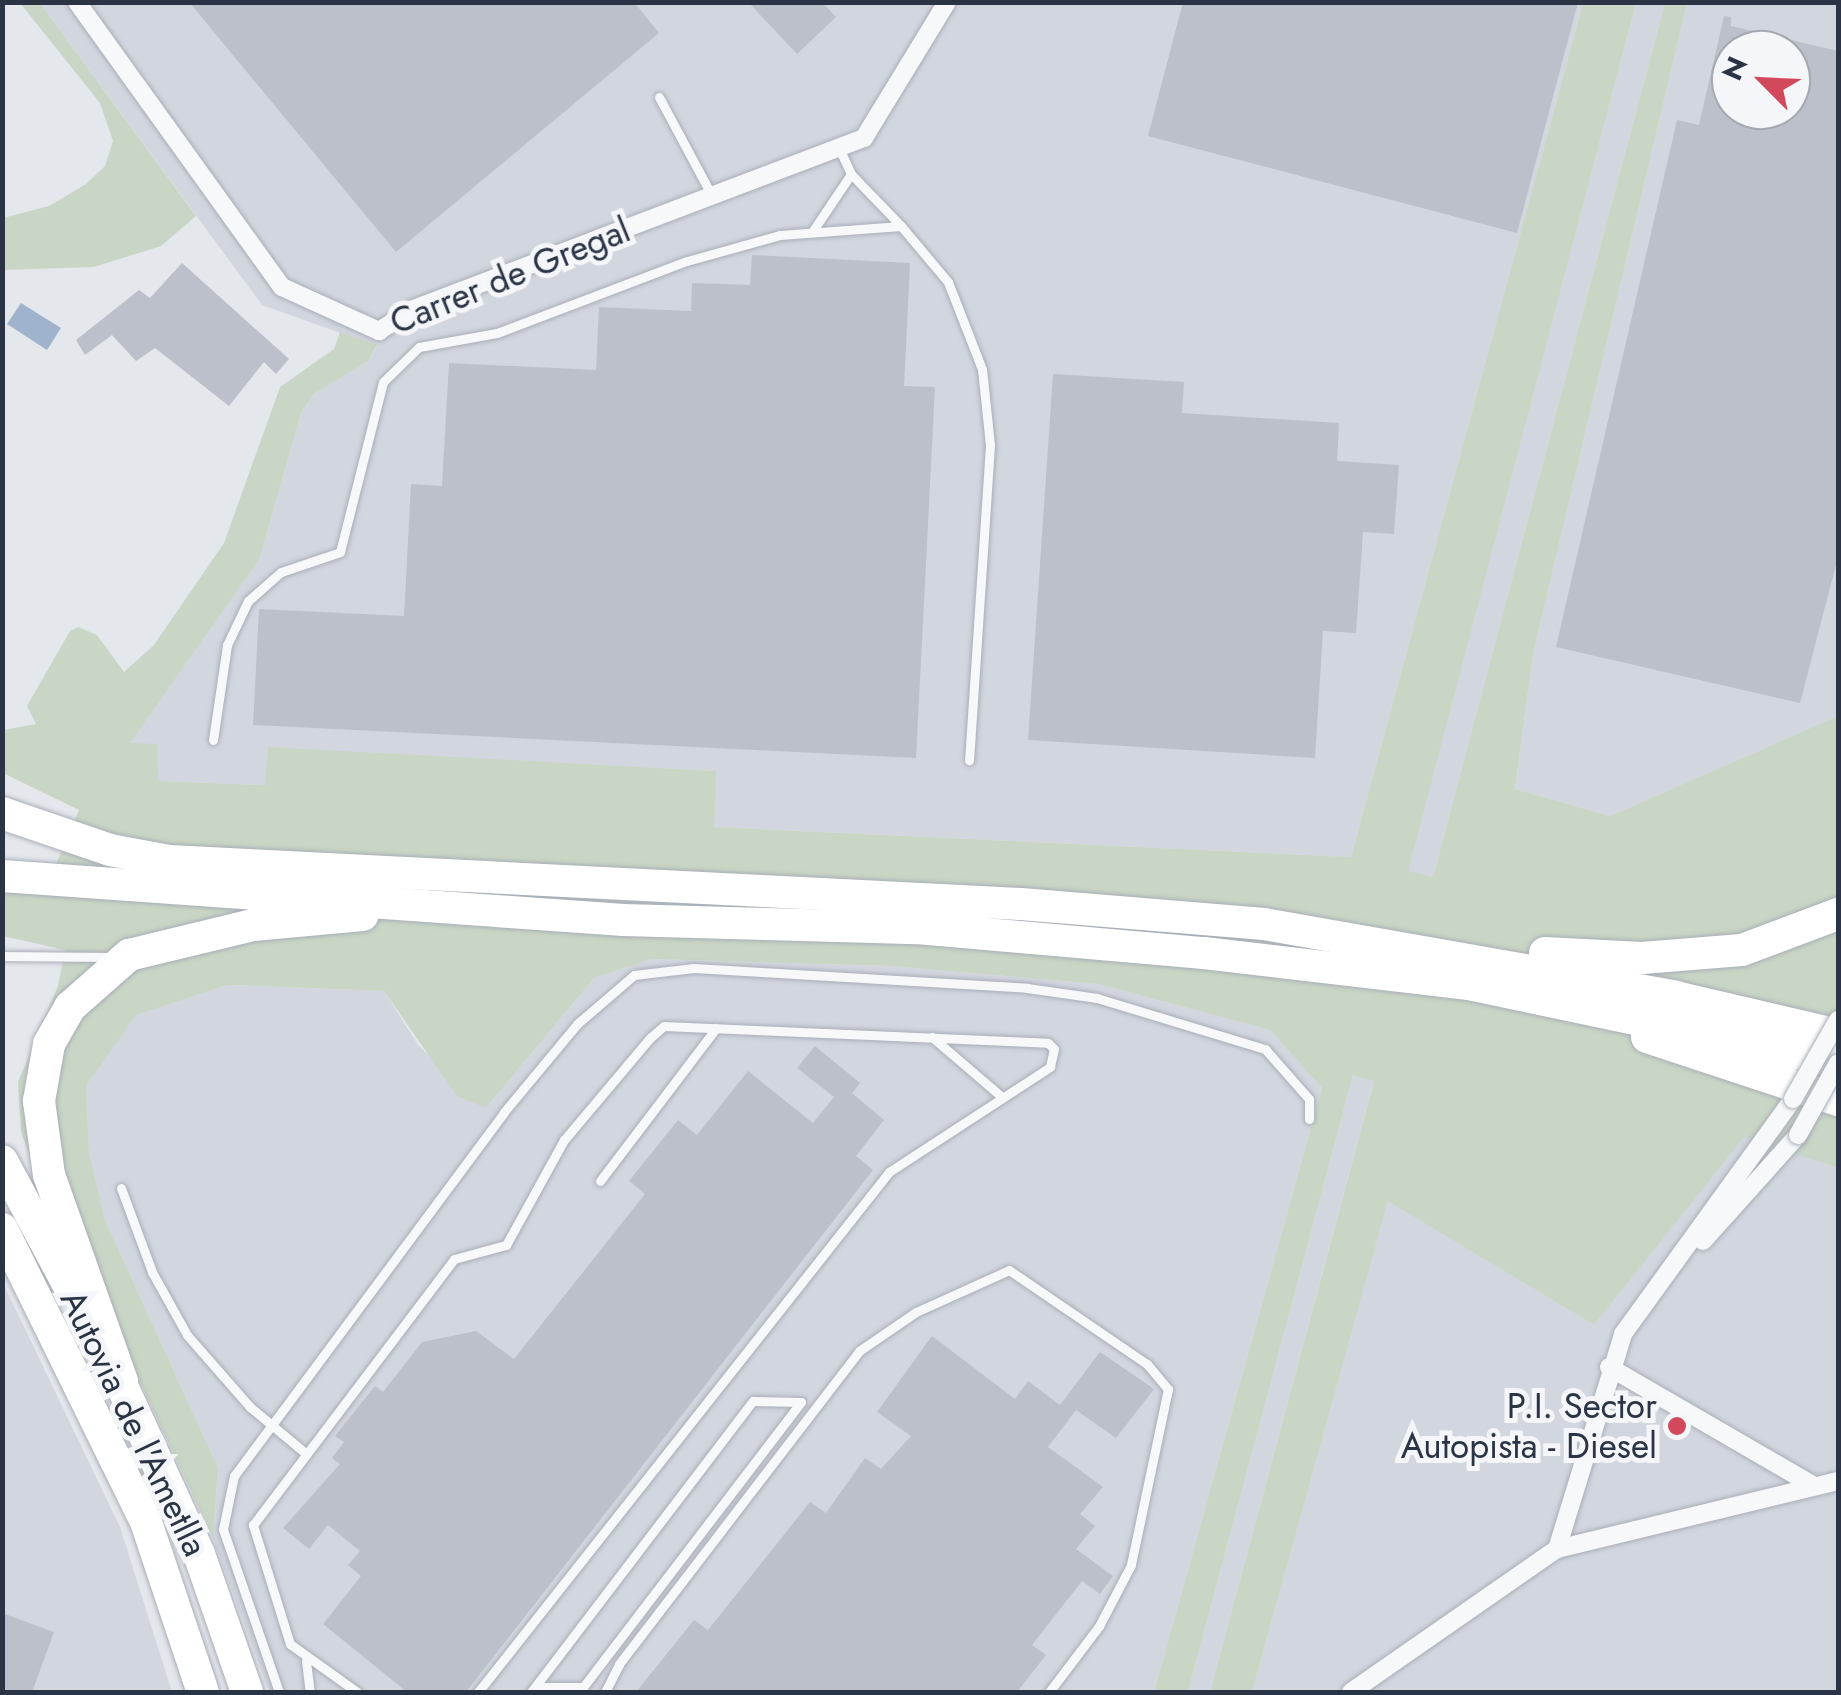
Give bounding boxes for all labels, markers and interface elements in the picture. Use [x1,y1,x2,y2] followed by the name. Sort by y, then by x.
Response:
[1711,30,1811,130] north arrow
[1712,50,1758,87] text: N
[384,209,636,343] street label: Carrer de Gregal
[51,1283,217,1563] street label: Autovia de l'Ametlla
[1401,1385,1657,1467] place label: P.I. Sector Autopista - Diesel
[1666,1415,1688,1437] marker: P.I. Sector Autopista - Diesel

